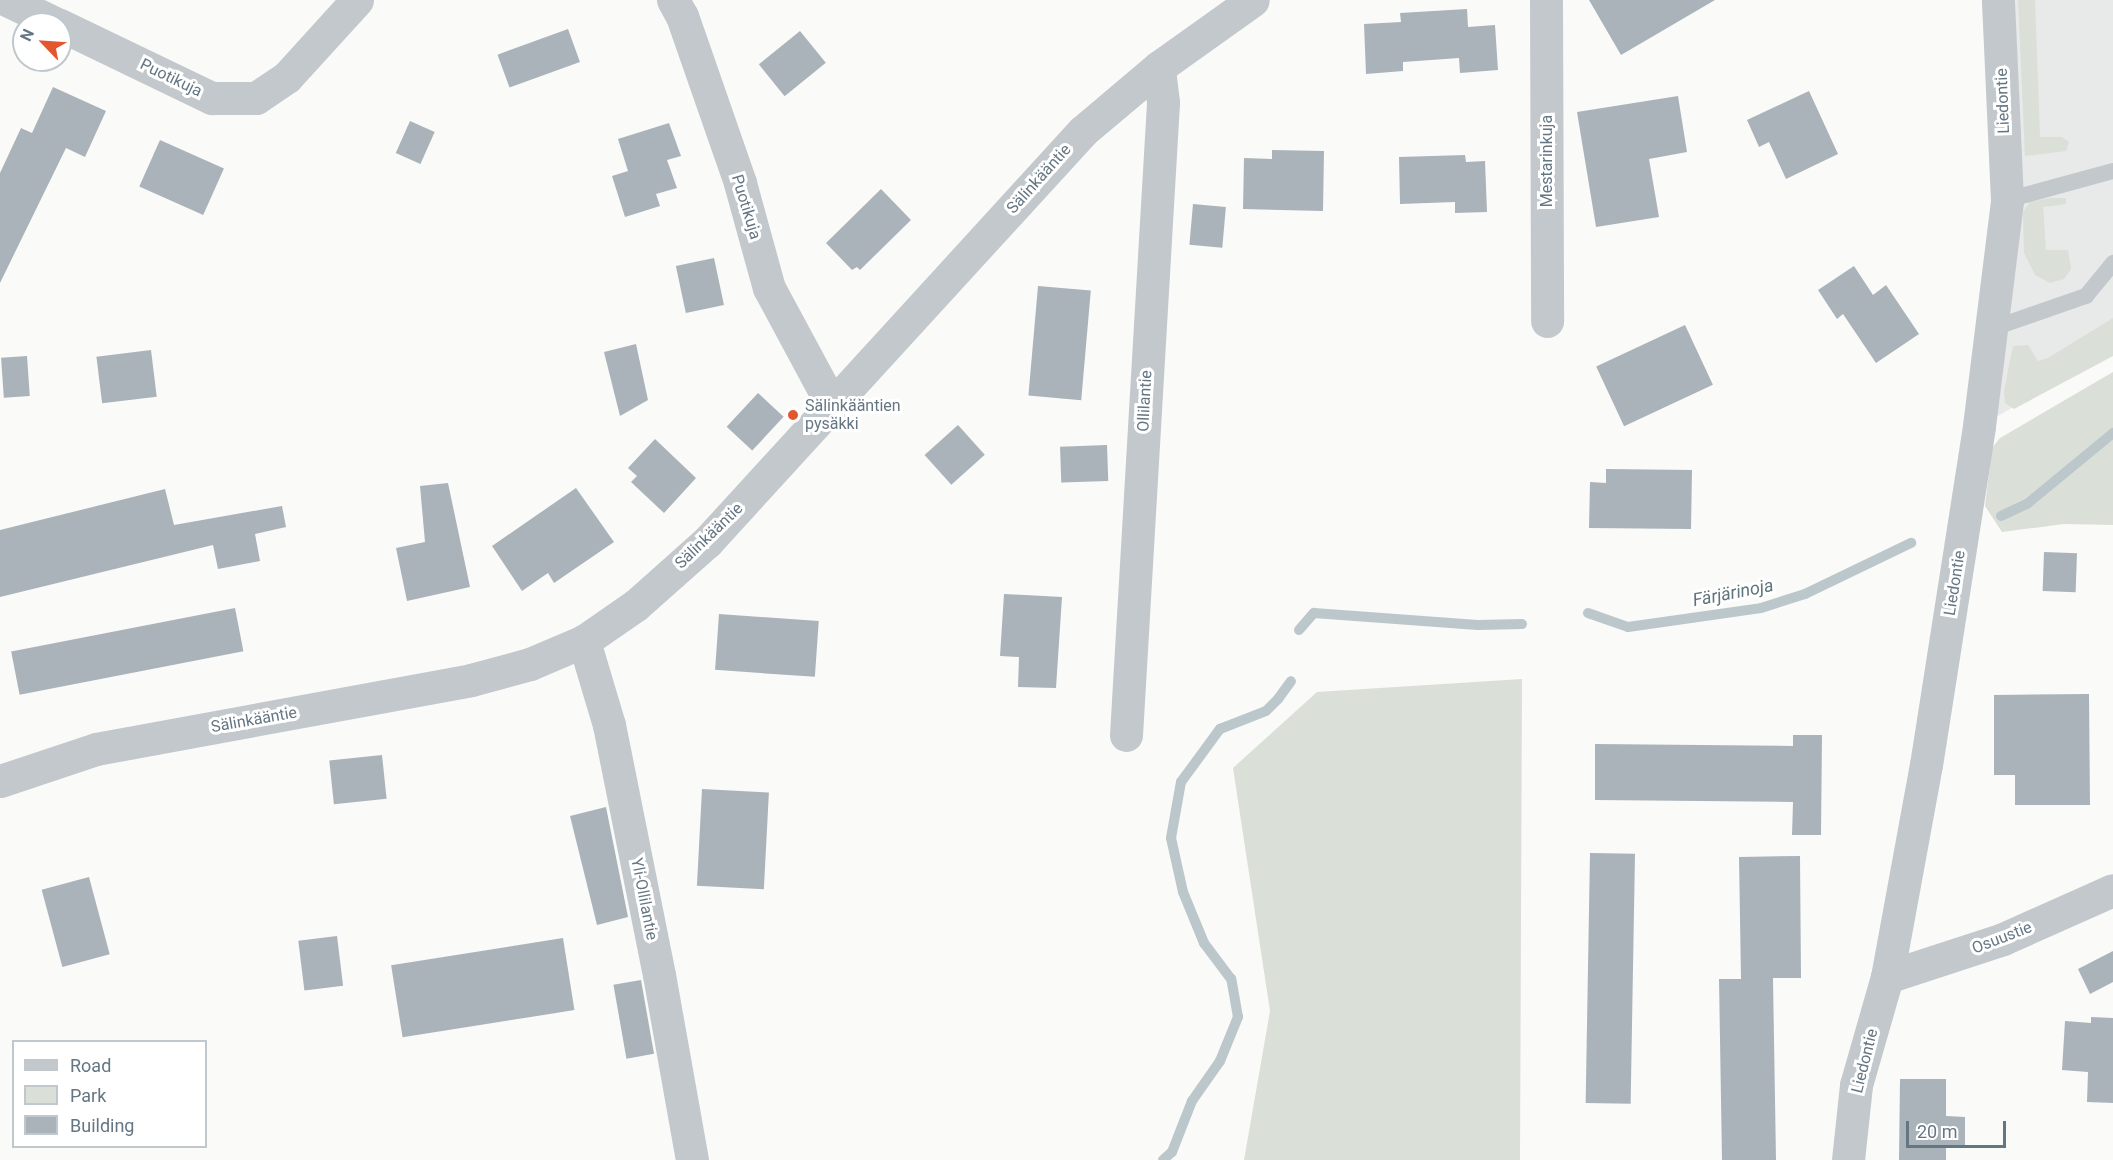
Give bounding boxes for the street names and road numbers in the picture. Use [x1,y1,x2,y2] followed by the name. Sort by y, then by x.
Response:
[137,55,205,101] street label: Puotikuja
[1992,68,2014,134] street label: Liedontie
[1537,115,1557,207] street label: Mestarinkuja
[1003,140,1075,218] street label: Sälinkääntie
[727,172,765,242] street label: Puotikuja
[1134,370,1156,432] street label: Ollilantie
[671,499,747,573] street label: Sälinkääntie
[1940,549,1970,617] street label: Liedontie
[210,703,298,737] street label: Sälinkääntie
[627,856,661,942] street label: Yli-Ollilantie
[1969,918,2035,958] street label: Osuustie
[1848,1027,1882,1095] street label: Liedontie

